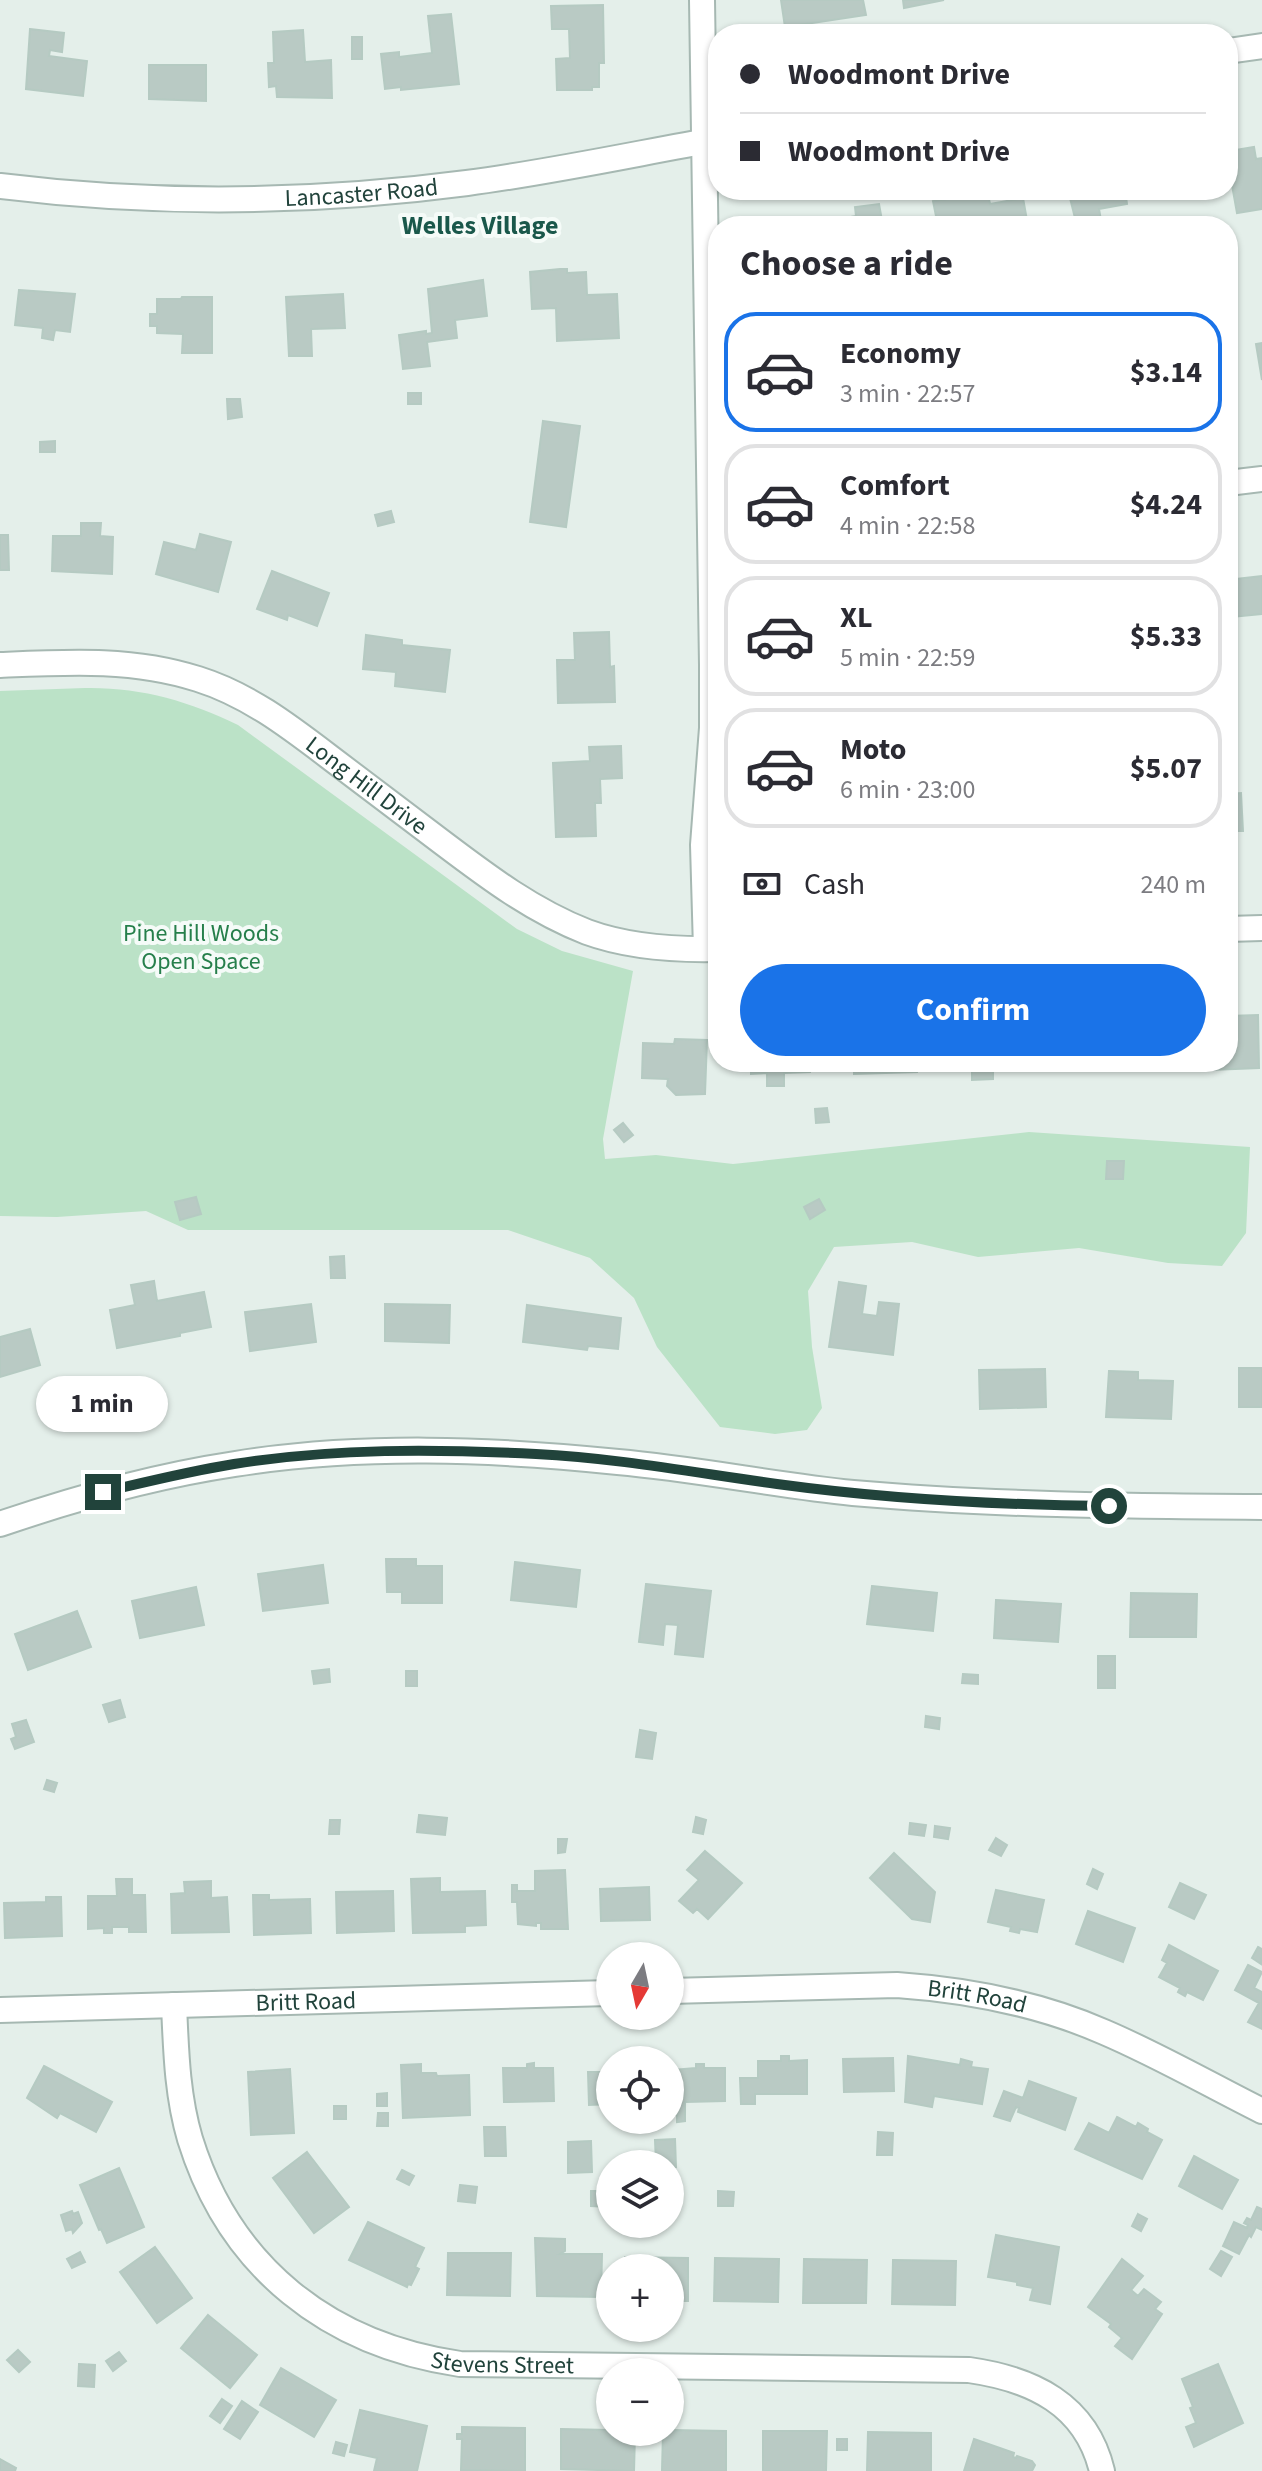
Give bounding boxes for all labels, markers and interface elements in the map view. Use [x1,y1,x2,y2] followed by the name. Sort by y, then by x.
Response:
[788,53,1010,96] text: Woodmont Drive
[788,130,1010,173] text: Woodmont Drive
[284,170,440,216] street label: Lancaster Road
[402,207,558,244] district label: Welles Village
[740,238,953,289] text: Choose a ride
[840,332,961,375] text: Economy
[744,336,816,408] icon: car
[1130,351,1202,394] text: $3.14
[840,375,975,412] text: 3 min · 22:57
[840,464,950,507] text: Comfort
[744,468,816,540] icon: car
[1130,483,1202,526] text: $4.24
[840,507,975,544] text: 4 min · 22:58
[840,596,873,639] text: XL
[744,600,816,672] icon: car
[1130,615,1202,658] text: $5.33
[840,639,975,676] text: 5 min · 22:59
[298,728,435,843] street label: Long Hill Drive
[840,728,906,771] text: Moto
[744,732,816,804] icon: car
[1130,747,1202,790] text: $5.07
[840,771,975,808] text: 6 min · 23:00
[740,862,784,906] icon: cash
[804,863,865,906] text: Cash
[1140,866,1206,903] text: 240 m
[123,916,279,979] park label: Pine Hill Woods Open Space
[740,964,1206,1056] button: Confirm
[37,1376,169,1432] callout: 1 min
[70,1385,134,1422] text: 1 min
[85,1474,121,1510] route end
[1091,1488,1127,1524] route start
[596,1942,684,2030] north arrow
[596,1942,684,2446] map controls
[926,1971,1031,2023] street label: Britt Road
[255,1983,357,2021] street label: Britt Road
[596,2046,684,2134] button: locate
[596,2150,684,2238] button: layers
[596,2254,684,2342] button: +
[428,2342,574,2383] street label: Stevens Street
[596,2358,684,2446] button: −

